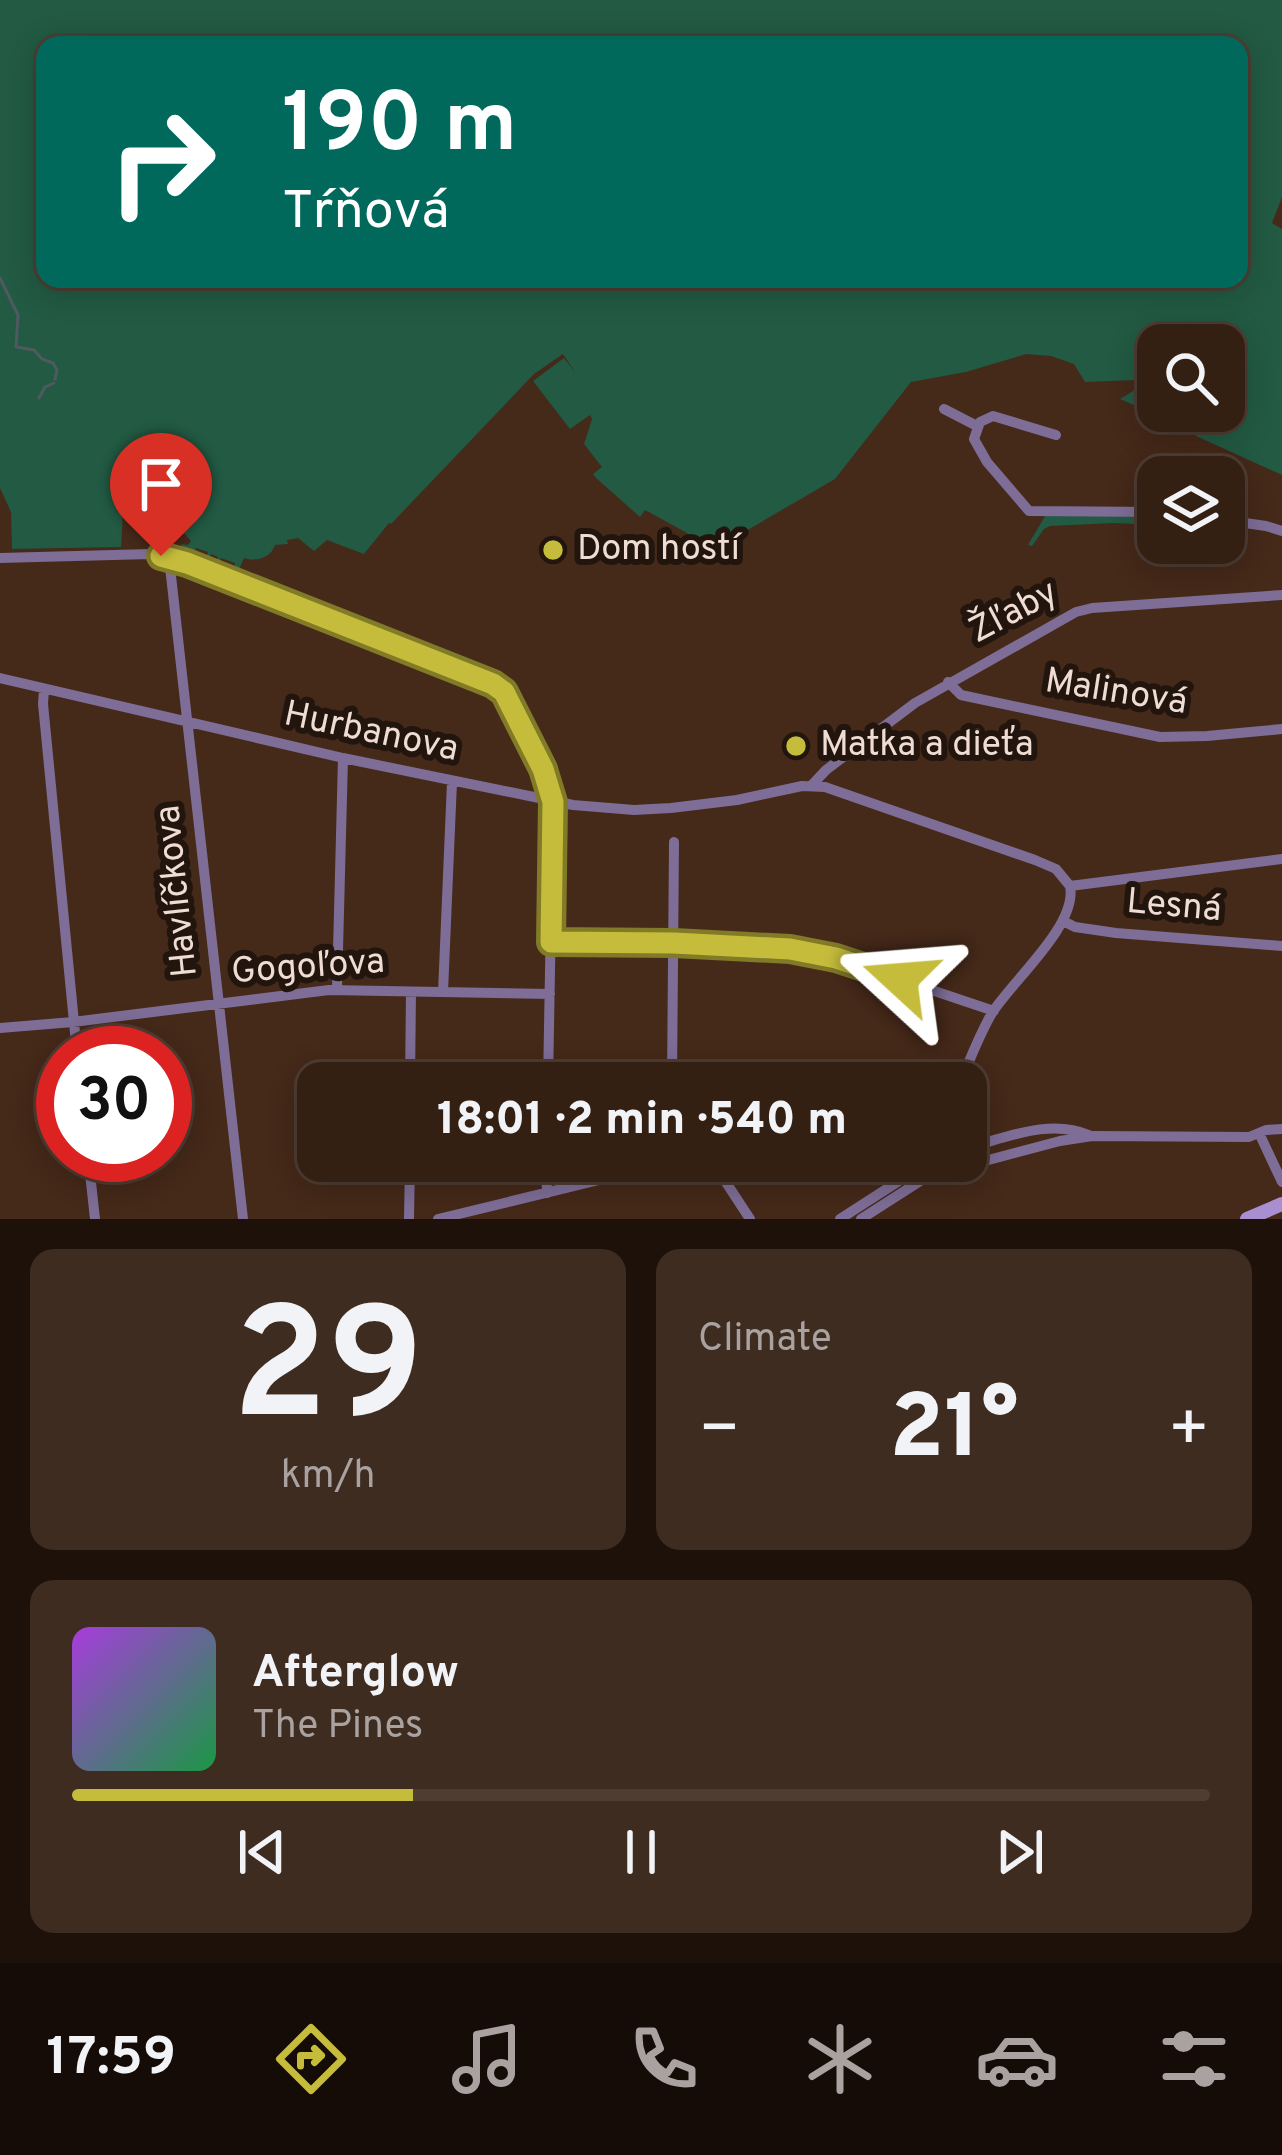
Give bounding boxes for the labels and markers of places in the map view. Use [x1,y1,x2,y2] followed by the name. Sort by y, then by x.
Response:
[110,433,212,556] pin
[577,527,743,573] place label: Dom hostí
[540,537,566,563] marker: Dom hostí
[820,723,1034,769] place label: Matka a dieťa
[783,733,809,759] marker: Matka a dieťa

